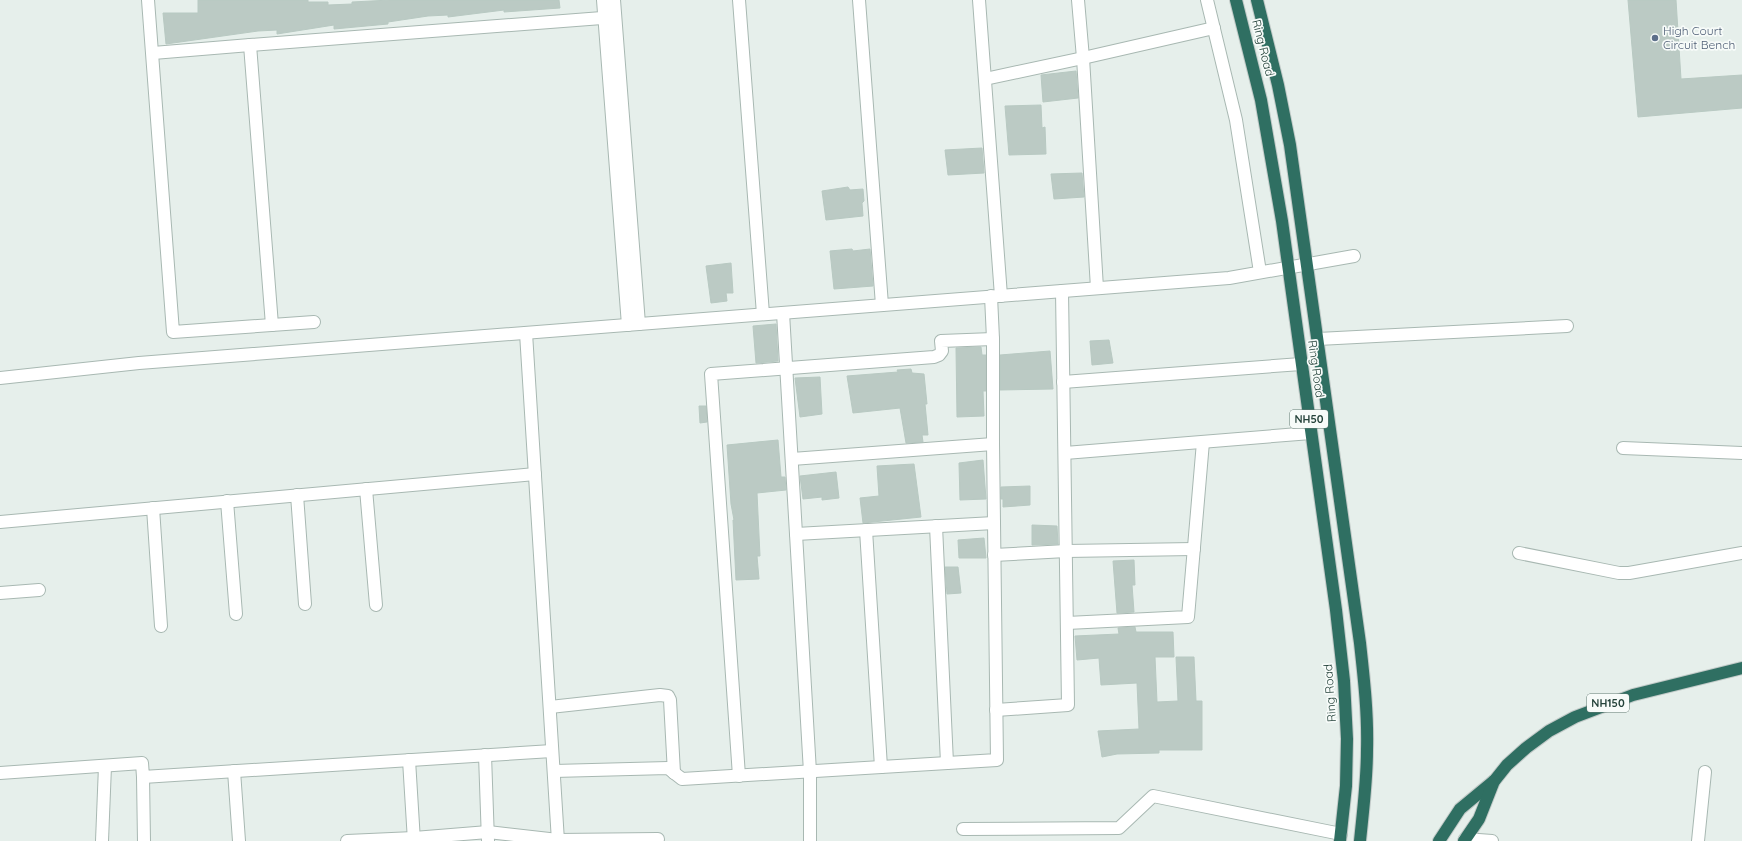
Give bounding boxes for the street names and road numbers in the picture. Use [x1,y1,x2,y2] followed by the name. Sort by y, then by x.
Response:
[1249,18,1278,78] street label: Ring Road
[1305,339,1328,399] street label: Ring Road
[1290,410,1328,428] road number: NH50
[1320,664,1339,723] street label: Ring Road
[1587,694,1629,712] road number: NH150

